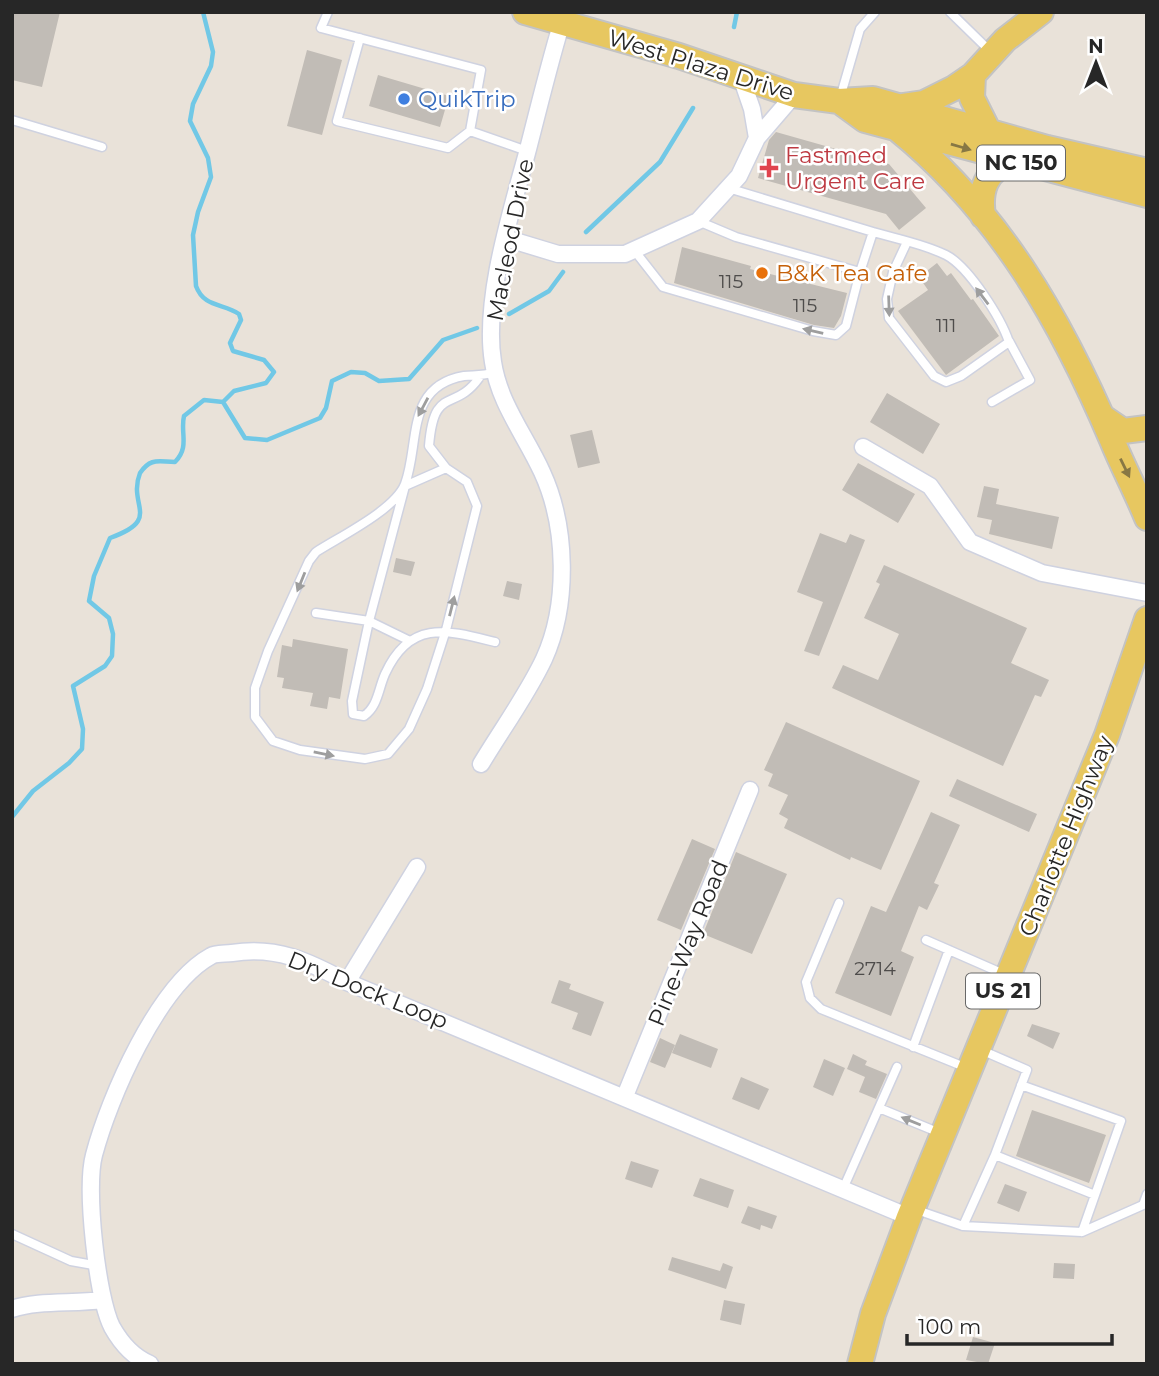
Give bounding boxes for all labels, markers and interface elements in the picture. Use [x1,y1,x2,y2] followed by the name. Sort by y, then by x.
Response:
[605,23,797,107] street label: West Plaza Drive
[1061,28,1131,98] north arrow
[1088,35,1104,58] text: N
[418,85,516,113] place label: QuikTrip
[396,91,412,107] marker: QuikTrip
[785,141,925,195] place label: Fastmed Urgent Care
[951,142,972,152] one-way arrow
[977,146,1065,180] road number: NC 150
[481,157,539,323] street label: Macleod Drive
[759,158,779,178] marker: Fastmed Urgent Care
[776,259,927,287] place label: B&K Tea Cafe
[754,265,770,281] marker: B&K Tea Cafe
[719,270,743,293] house number: 115
[976,287,990,305] one-way arrow
[793,294,817,317] house number: 115
[883,295,894,317] one-way arrow
[936,314,956,337] house number: 111
[802,325,824,336] one-way arrow
[417,397,429,416] one-way arrow
[1119,458,1131,478] one-way arrow
[295,572,306,593] one-way arrow
[447,595,458,617] one-way arrow
[1013,731,1119,941] street label: Charlotte Highway
[313,749,335,760] one-way arrow
[642,856,734,1030] street label: Pine-Way Road
[284,945,452,1035] street label: Dry Dock Loop
[854,957,896,980] house number: 2714
[966,974,1040,1009] road number: US 21
[900,1115,921,1126] one-way arrow
[907,1302,1112,1346] scale bar
[918,1314,981,1339] text: 100 m

